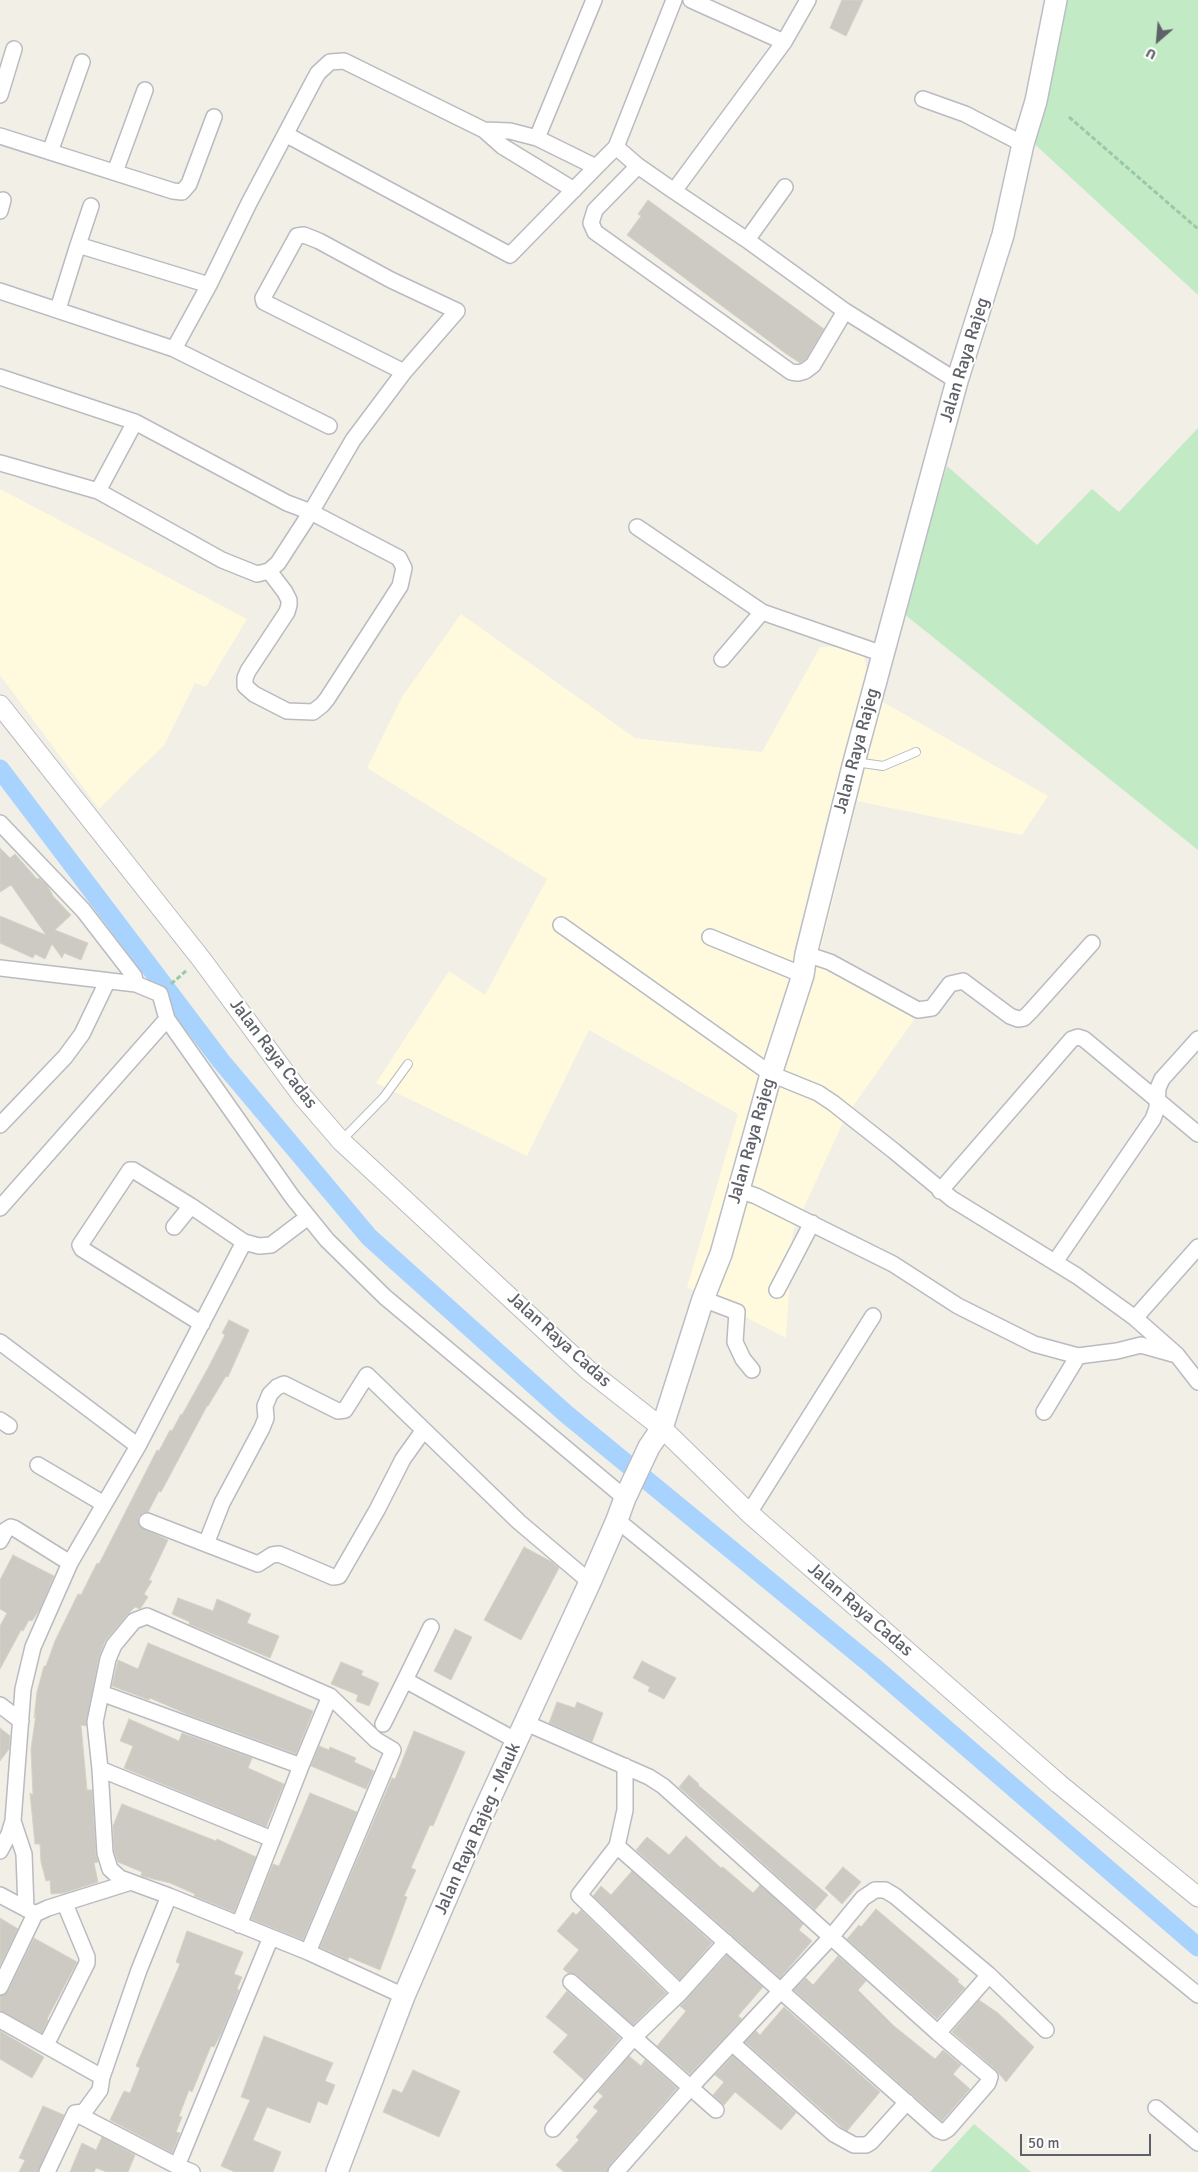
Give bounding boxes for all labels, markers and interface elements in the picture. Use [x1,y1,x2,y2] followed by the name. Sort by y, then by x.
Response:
[1133,15,1183,65] north arrow
[1143,44,1159,64] text: U
[936,295,994,425] street label: Jalan Raya Rajeg
[830,686,884,816] street label: Jalan Raya Rajeg
[225,995,321,1113] street label: Jalan Raya Cadas
[724,1076,780,1206] street label: Jalan Raya Rajeg
[503,1288,615,1392] street label: Jalan Raya Cadas
[803,1559,917,1661] street label: Jalan Raya Cadas
[430,1740,526,1918] street label: Jalan Raya Rajeg - Mauk
[1023,2124,1154,2156] scale bar
[1028,2134,1059,2152] text: 50 m

